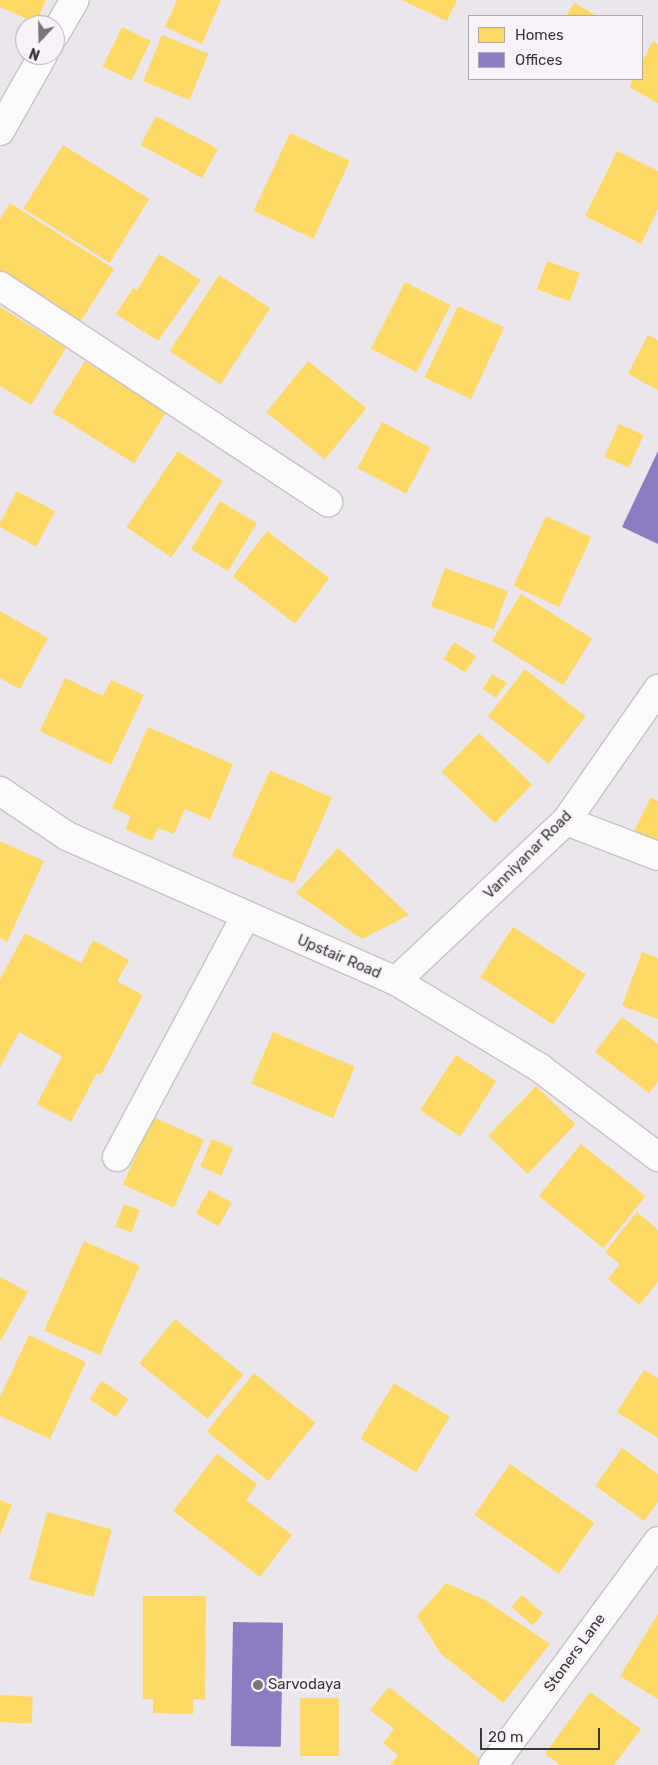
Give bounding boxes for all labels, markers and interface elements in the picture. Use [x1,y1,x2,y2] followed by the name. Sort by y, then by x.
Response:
[15,15,65,65] north arrow
[468,15,643,80] legend
[515,26,564,44] text: Homes
[27,44,43,63] text: N
[515,51,562,69] text: Offices
[480,807,576,903] street label: Vanniyanar Road
[294,931,384,983] street label: Upstair Road
[541,1610,609,1696] street label: Stoners Lane
[268,1676,341,1694] place label: Sarvodaya
[252,1679,264,1691] marker: Sarvodaya
[483,1718,603,1750] scale bar
[488,1728,523,1746] text: 20 m

